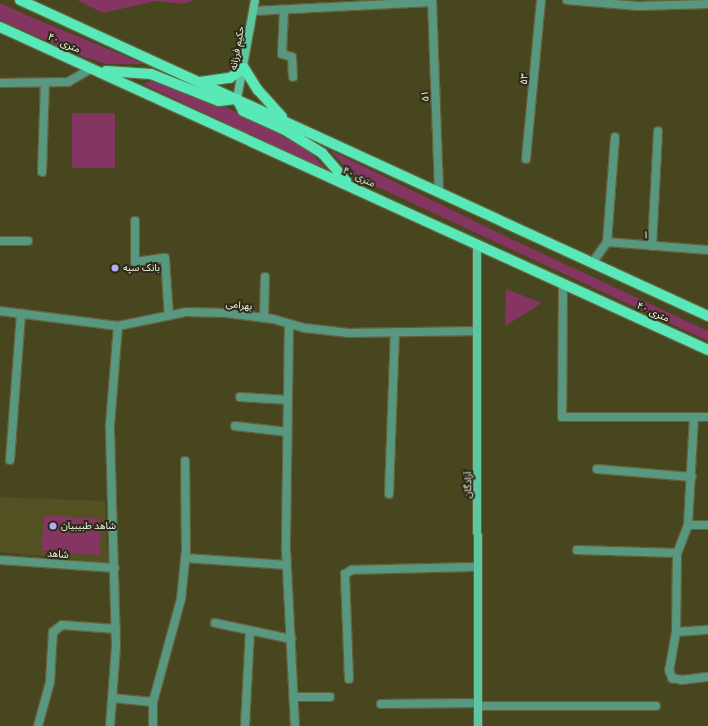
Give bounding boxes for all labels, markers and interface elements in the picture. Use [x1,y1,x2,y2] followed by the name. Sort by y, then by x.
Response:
[227,25,247,71] street label: حکیم فرزانه
[46,31,82,55] street label: ۴۰ متری
[518,73,530,85] street label: ۵۳
[419,90,431,102] street label: ۵۱
[341,164,377,190] street label: ۴۰ متری
[643,229,649,241] street label: ۱
[123,262,160,274] place label: بانک سپه
[110,263,120,273] marker: بانک سپه
[225,298,253,312] street label: بهرامی
[635,300,671,324] street label: ۴۰ متری
[462,472,474,498] street label: آزادگان
[61,520,116,532] place label: شاهد طبیبیان
[48,521,58,531] marker: شاهد طبیبیان
[47,547,69,561] street label: شاهد

